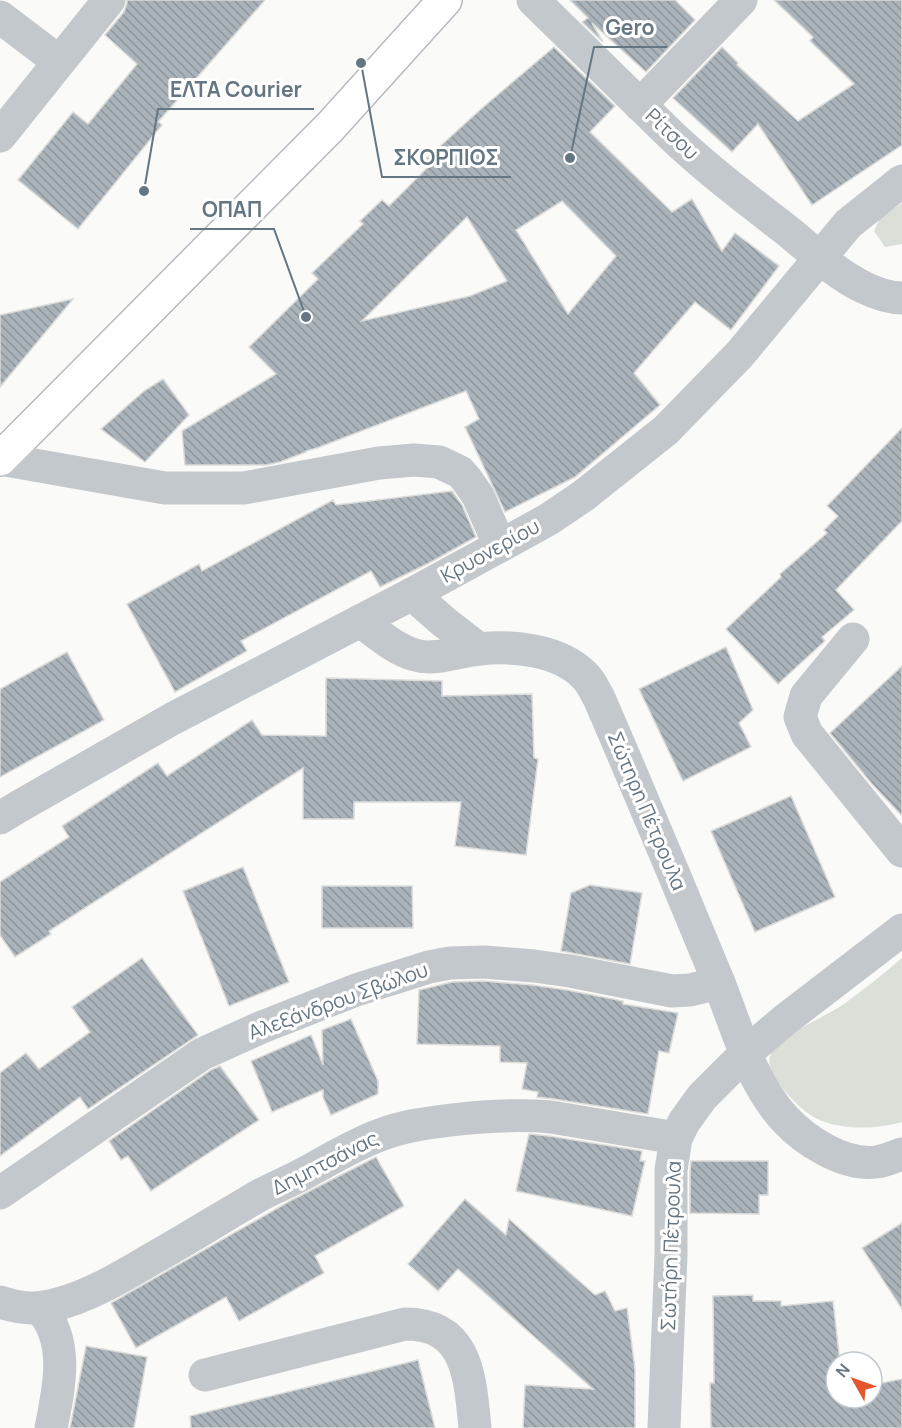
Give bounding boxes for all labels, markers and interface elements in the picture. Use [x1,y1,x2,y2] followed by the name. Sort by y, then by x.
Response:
[594,8,667,47] callout: Gero
[605,13,655,41] text: Gero
[158,70,314,109] callout: ΕΛΤΑ Courier
[170,75,302,103] text: ΕΛΤΑ Courier
[640,102,705,165] street label: Ρίτσου
[382,138,511,177] callout: ΣΚΟΡΠΙΟΣ
[393,143,499,171] text: ΣΚΟΡΠΙΟΣ
[190,190,274,229] callout: ΟΠΑΠ
[202,195,262,223] text: ΟΠΑΠ
[436,512,544,589] street label: Κρυονερίου
[602,727,693,894] street label: Σώτηρη Πέτρουλα
[244,955,431,1046] street label: Αλεξάνδρου Σβώλου
[267,1124,382,1201] street label: Δημητσάνας
[654,1160,687,1332] street label: Σωτήρη Πέτρουλα
[824,1350,884,1410] north arrow
[830,1359,855,1382] text: N

